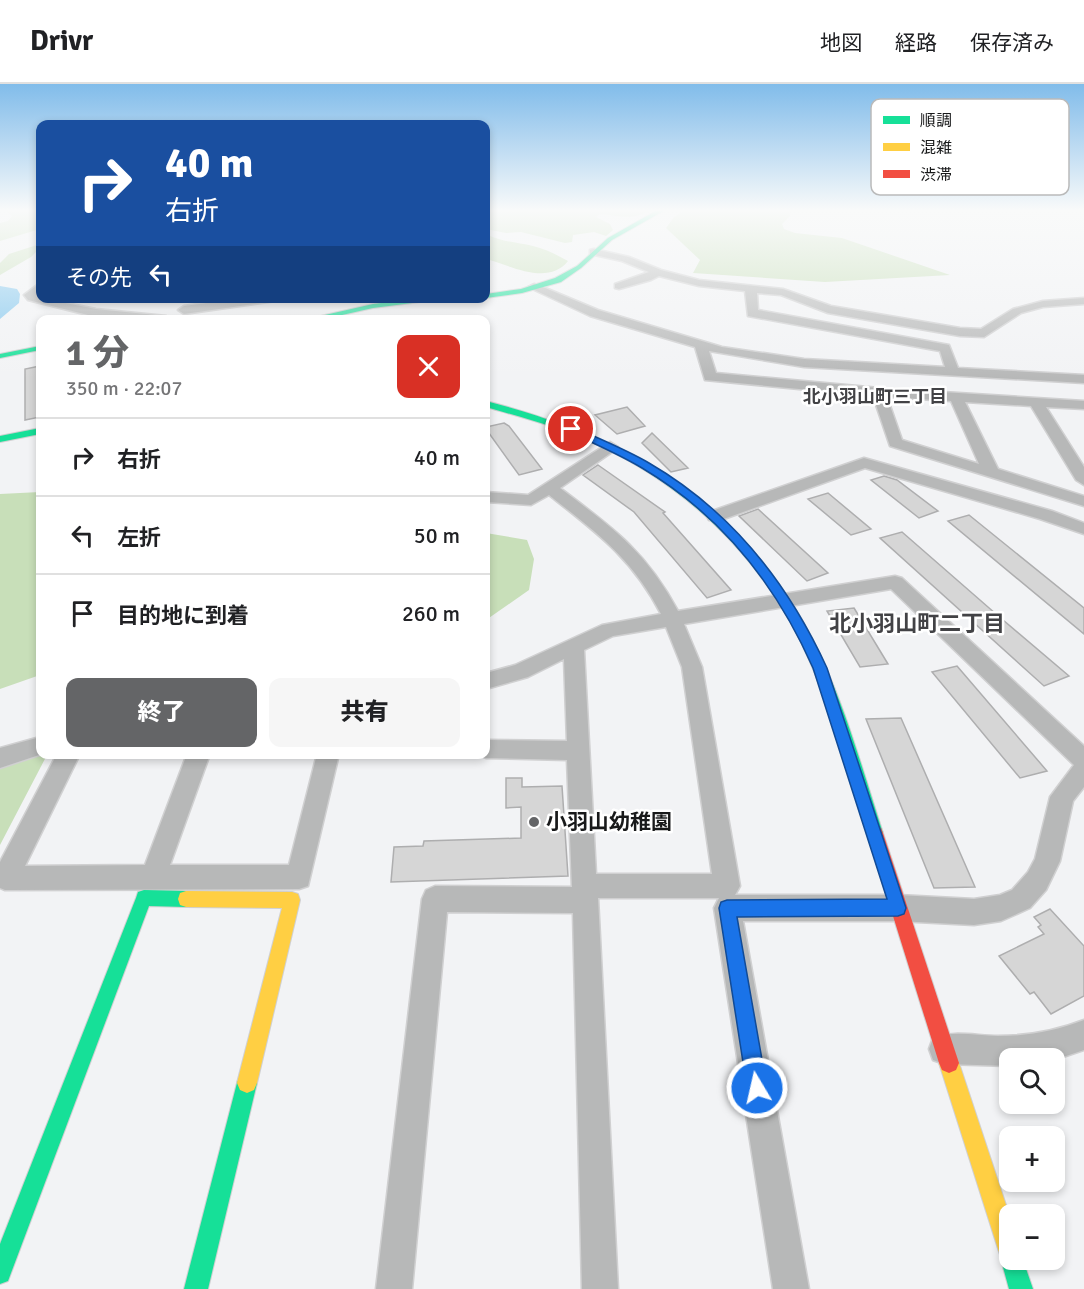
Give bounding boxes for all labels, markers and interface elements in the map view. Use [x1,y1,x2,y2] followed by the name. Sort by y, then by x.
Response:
[30,24,93,58] text: Drivr
[820,30,862,56] text: 地図
[895,30,937,56] text: 経路
[970,30,1054,56] text: 保存済み
[871,99,1069,195] legend
[920,111,952,131] text: 順調
[165,138,254,189] text: 40 m
[920,138,952,158] text: 混雑
[66,144,144,222] icon: right
[920,165,952,185] text: 渋滞
[165,195,219,228] text: 右折
[144,258,177,291] icon: left
[66,264,132,291] text: その先
[66,331,129,376] text: 1 分
[397,335,460,398] button: close
[66,376,182,401] text: 350 m · 22:07
[803,386,947,408] district label: 北小羽山町三丁目
[545,403,596,454] pin
[554,412,587,445] icon: arrive
[66,441,99,474] icon: right
[414,444,460,471] text: 40 m
[117,446,161,473] text: 右折
[66,519,99,552] icon: left
[414,522,460,549] text: 50 m
[117,524,161,551] text: 左折
[66,597,99,630] icon: arrive
[402,600,460,627] text: 260 m
[117,602,249,629] text: 目的地に到着
[829,610,1005,637] district label: 北小羽山町二丁目
[66,678,257,747] button: 終了
[269,678,460,747] button: 共有
[546,809,672,835] place label: 小羽山幼稚園
[527,815,541,829] marker: 小羽山幼稚園
[999,1048,1065,1270] map controls
[999,1048,1065,1114] button: search
[725,1056,789,1120] position arrow
[999,1126,1065,1192] button: +
[999,1204,1065,1270] button: −

